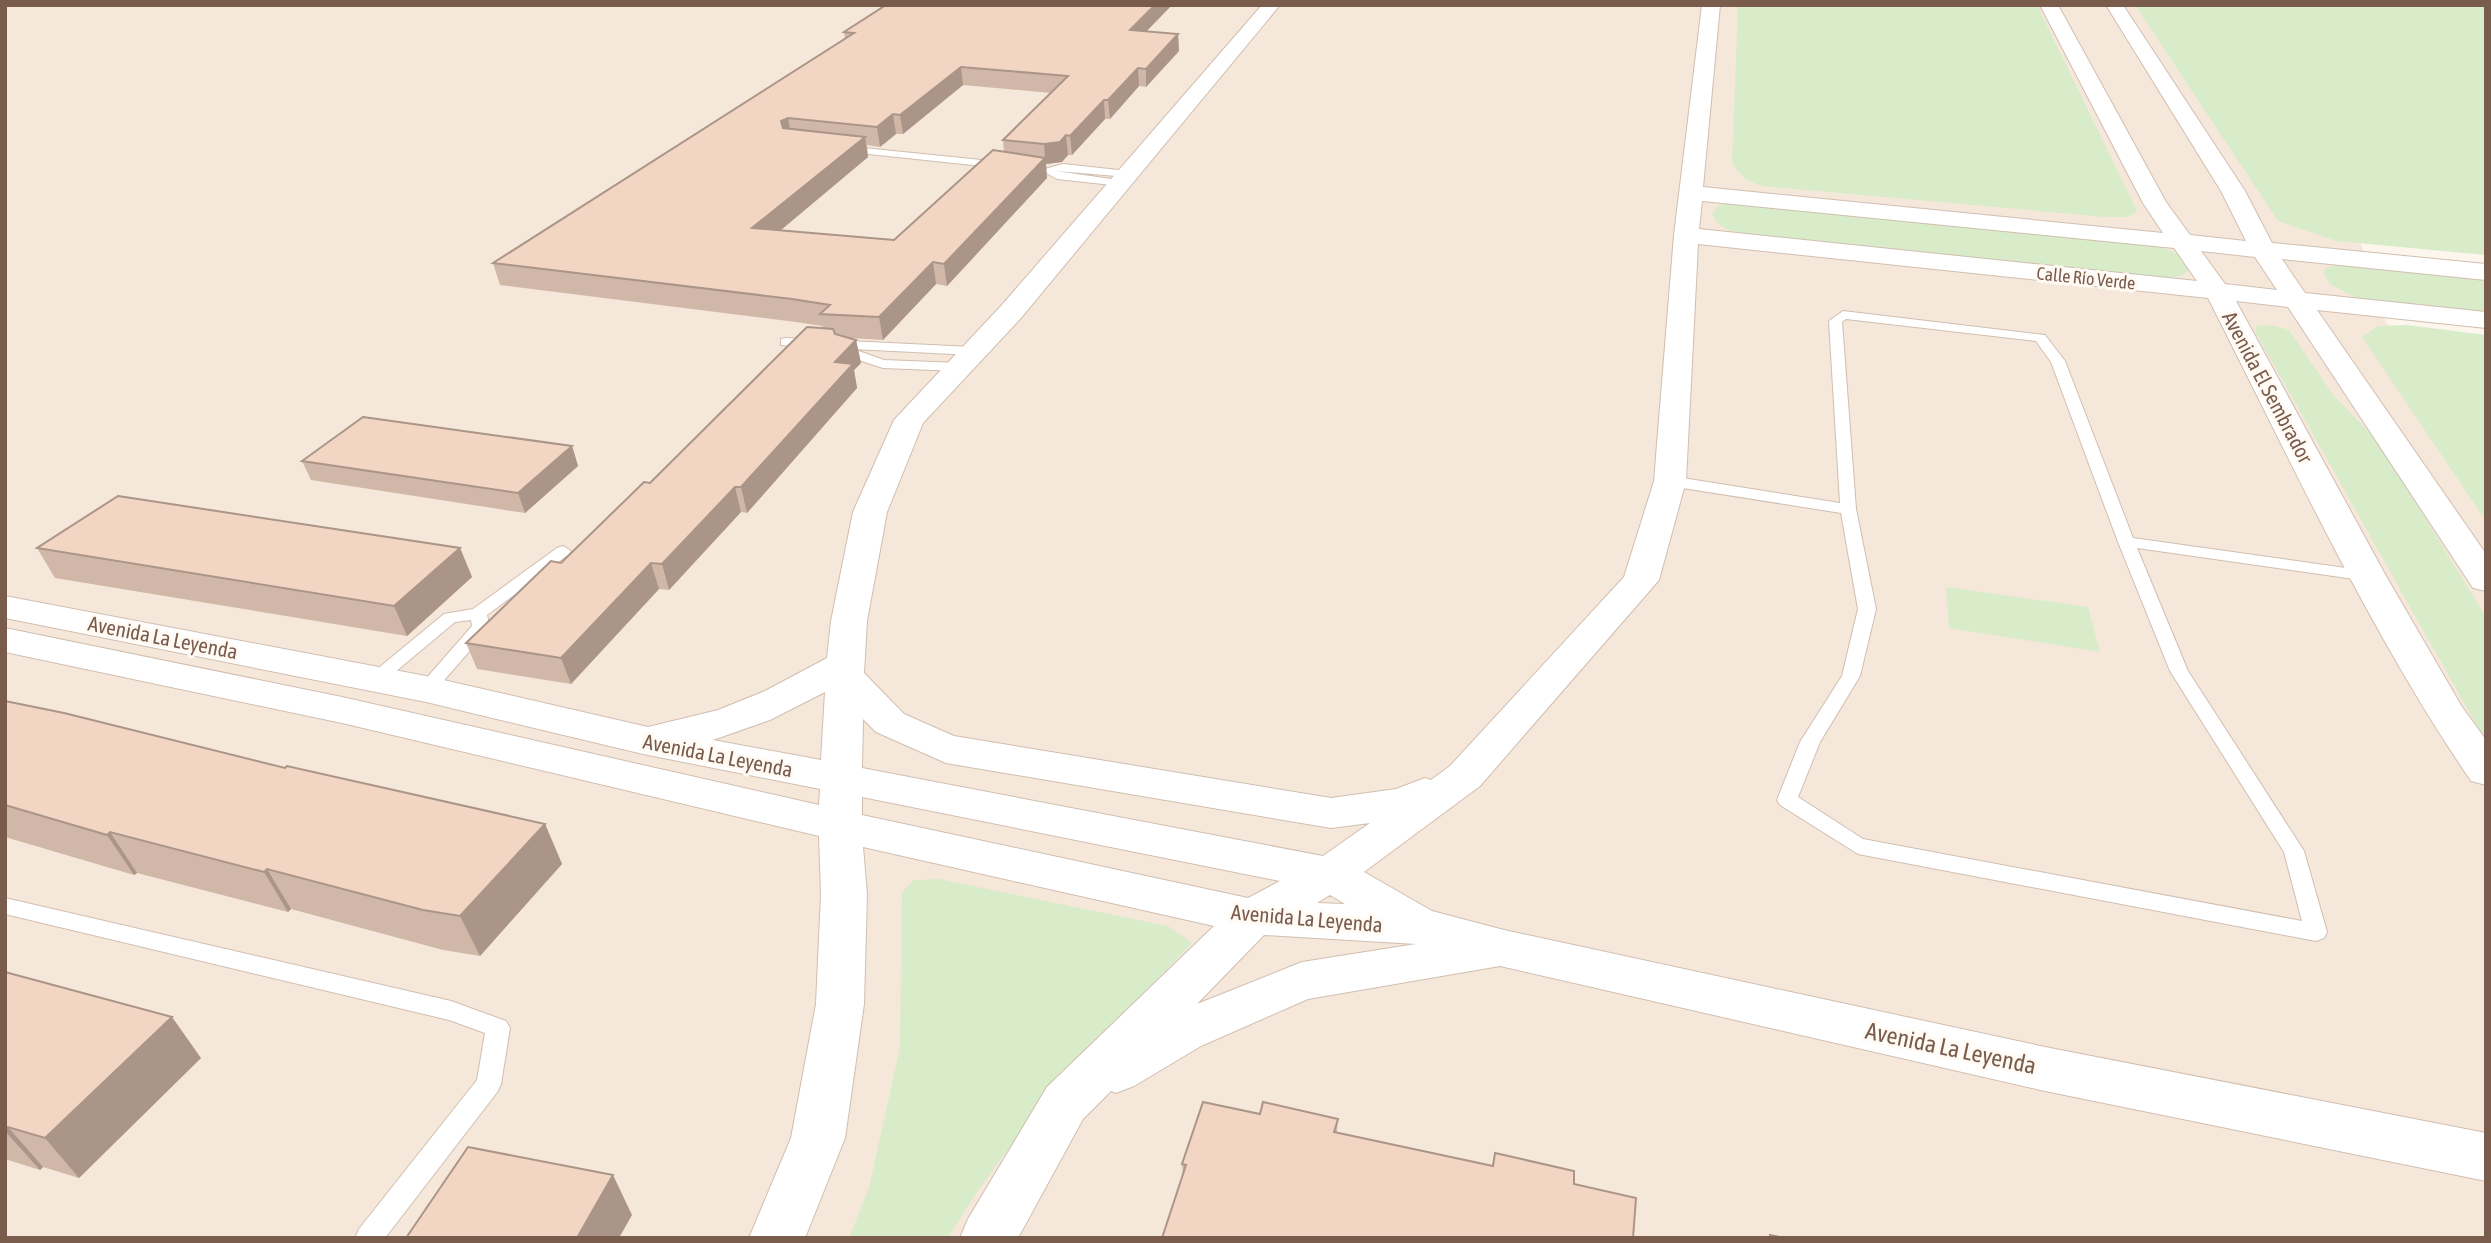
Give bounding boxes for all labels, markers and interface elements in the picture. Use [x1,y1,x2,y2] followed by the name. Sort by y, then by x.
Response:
[2036,262,2136,294] street label: Calle Río Verde
[2218,307,2318,468] street label: Avenida El Sembrador
[86,611,240,663] street label: Avenida La Leyenda
[641,729,795,781] street label: Avenida La Leyenda
[1230,899,1384,937] street label: Avenida La Leyenda
[1863,1017,2039,1079] street label: Avenida La Leyenda

